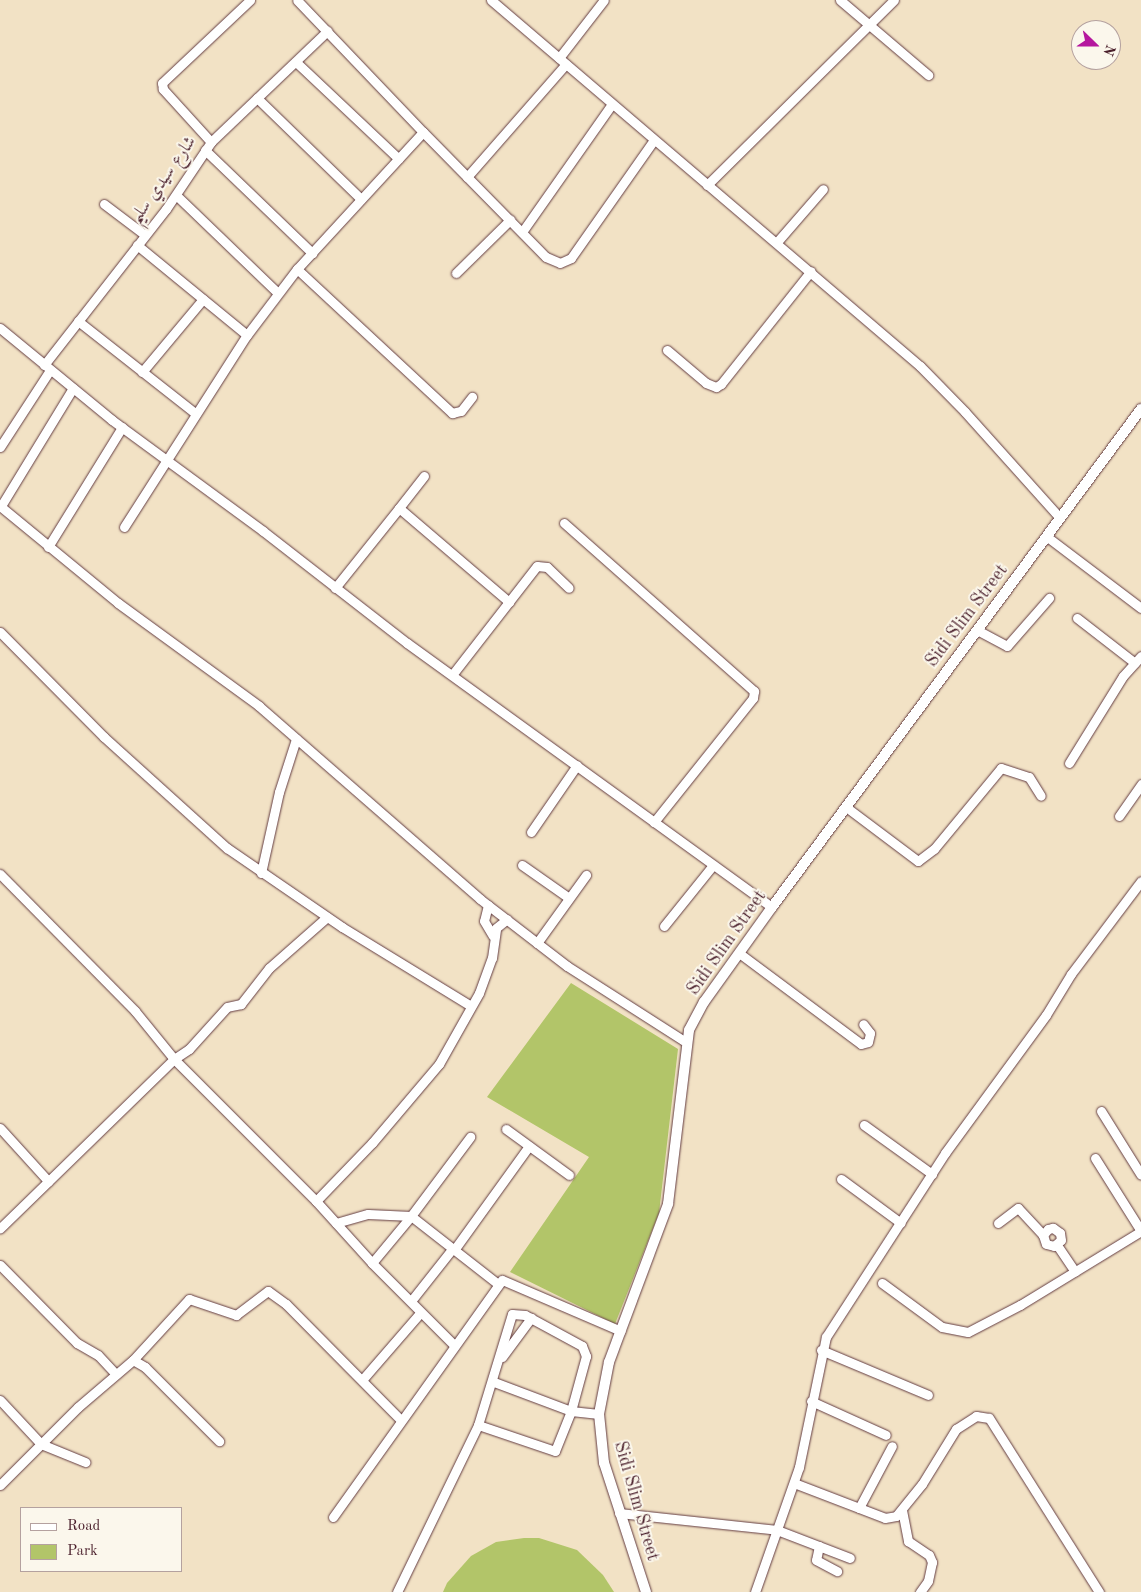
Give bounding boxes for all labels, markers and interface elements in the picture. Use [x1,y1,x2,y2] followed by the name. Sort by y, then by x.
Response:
[1071,20,1121,70] north arrow
[1100,43,1117,58] text: N
[125,132,201,228] street label: شارع سيدي سليم
[921,560,1013,672] street label: Sidi Slim Street
[683,886,771,1000] street label: Sidi Slim Street
[609,1439,663,1563] street label: Sidi Slim Street
[20,1507,182,1572] legend
[67,1519,100,1534] text: Road
[67,1544,98,1559] text: Park

